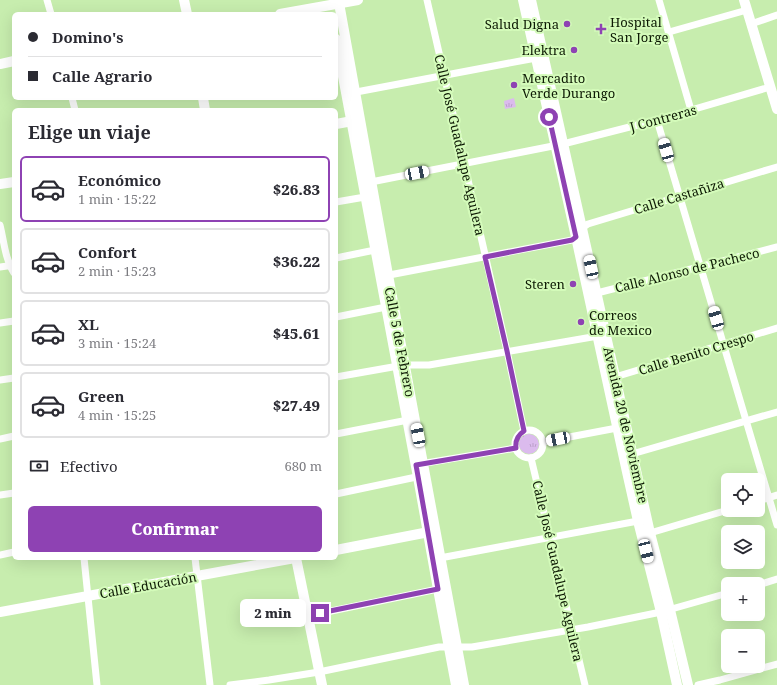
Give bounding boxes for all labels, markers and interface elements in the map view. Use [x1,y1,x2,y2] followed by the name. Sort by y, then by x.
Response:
[610,13,668,46] place label: Hospital San Jorge
[485,15,559,33] place label: Salud Digna
[562,19,572,29] marker: Salud Digna
[595,23,607,35] marker: Hospital San Jorge
[52,27,124,47] text: Domino's
[522,41,566,59] place label: Elektra
[569,45,579,55] marker: Elektra
[430,53,490,237] street label: Calle José Guadalupe Aguilera
[52,66,152,86] text: Calle Agrario
[522,69,615,102] place label: Mercadito Verde Durango
[509,80,519,90] marker: Mercadito Verde Durango
[627,100,699,136] street label: J Contreras
[540,108,558,126] route start
[28,120,151,144] text: Elige un viaje
[657,137,675,163] car
[404,165,430,181] car
[78,170,161,190] text: Económico
[30,171,66,207] icon: car
[632,174,726,218] street label: Calle Castañiza
[273,179,320,199] text: $26.83
[78,190,156,208] text: 1 min · 15:22
[78,242,137,262] text: Confort
[30,243,66,279] icon: car
[613,243,761,297] street label: Calle Alonso de Pacheco
[273,251,320,271] text: $36.22
[583,254,599,280] car
[78,262,156,280] text: 2 min · 15:23
[525,275,566,293] place label: Steren
[568,279,578,289] marker: Steren
[381,286,419,398] street label: Calle 5 de Febrero
[707,305,725,331] car
[589,306,652,339] place label: Correos de Mexico
[78,314,99,334] text: XL
[30,315,66,351] icon: car
[576,317,586,327] marker: Correos de Mexico
[273,323,320,343] text: $45.61
[636,327,756,379] street label: Calle Benito Crespo
[78,334,156,352] text: 3 min · 15:24
[599,345,653,505] street label: Avenida 20 de Noviembre
[78,386,125,406] text: Green
[30,387,66,423] icon: car
[273,395,320,415] text: $27.49
[78,406,156,424] text: 4 min · 15:25
[410,422,426,448] car
[545,431,571,447] car
[28,455,50,477] icon: cash
[60,456,118,476] text: Efectivo
[285,457,322,475] text: 680 m
[721,473,765,673] map controls
[721,473,765,517] button: locate
[528,479,588,663] street label: Calle José Guadalupe Aguilera
[28,506,322,552] button: Confirmar
[721,525,765,569] button: layers
[637,538,655,564] car
[98,568,199,602] street label: Calle Educación
[721,577,765,621] button: +
[240,599,306,627] callout: 2 min
[254,604,292,622] text: 2 min
[311,604,329,622] route end
[721,629,765,673] button: −

